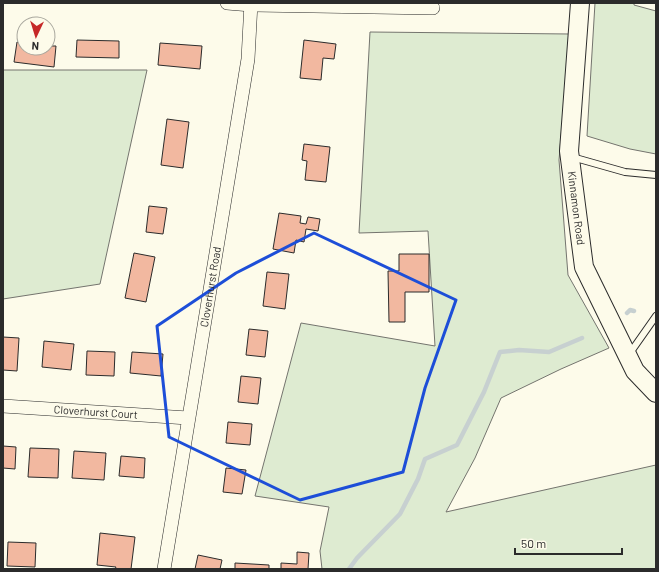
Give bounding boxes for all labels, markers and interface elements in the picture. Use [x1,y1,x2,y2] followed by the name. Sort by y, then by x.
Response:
[16,16,56,56] north arrow
[31,40,39,53] text: N
[566,170,588,246] street label: Kinnamon Road
[197,245,223,328] street label: Cloverhurst Road
[53,402,138,421] street label: Cloverhurst Court
[515,530,622,556] scale bar
[521,536,546,550] text: 50 m

